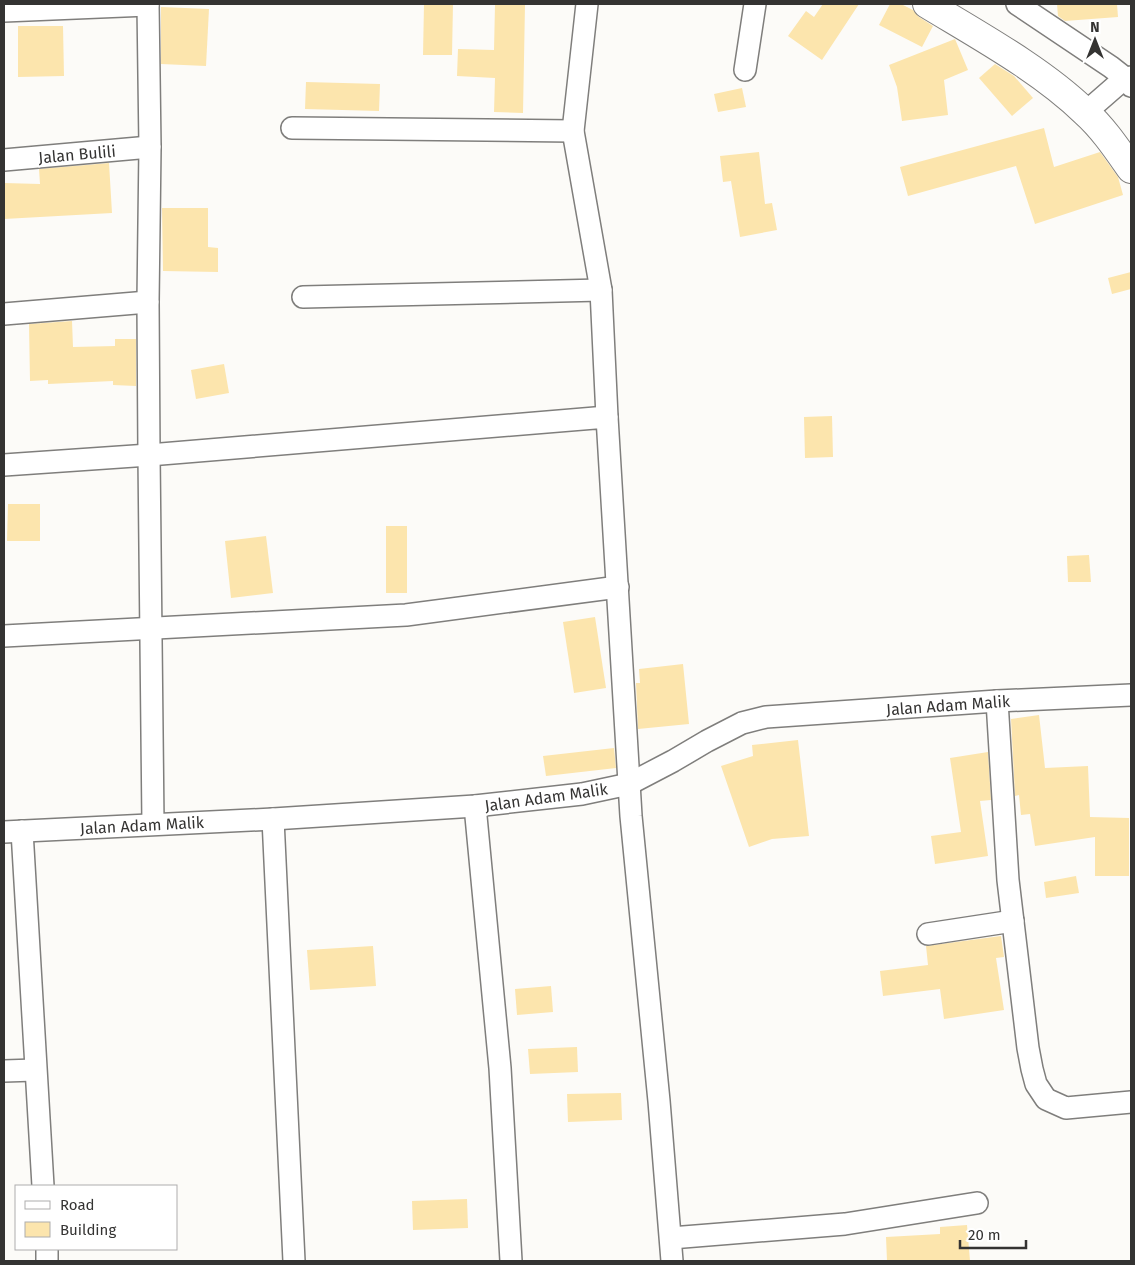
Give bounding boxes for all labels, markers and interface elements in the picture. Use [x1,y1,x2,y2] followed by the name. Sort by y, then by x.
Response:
[1070,15,1120,65] north arrow
[1090,19,1100,36] text: N
[37,142,117,167] street label: Jalan Bulili
[885,692,1011,719] street label: Jalan Adam Malik
[483,779,610,816] street label: Jalan Adam Malik
[80,813,205,838] street label: Jalan Adam Malik
[15,1185,178,1250] legend
[60,1196,95,1214] text: Road
[960,1218,1026,1250] scale bar
[60,1221,116,1239] text: Building
[968,1226,1001,1244] text: 20 m

